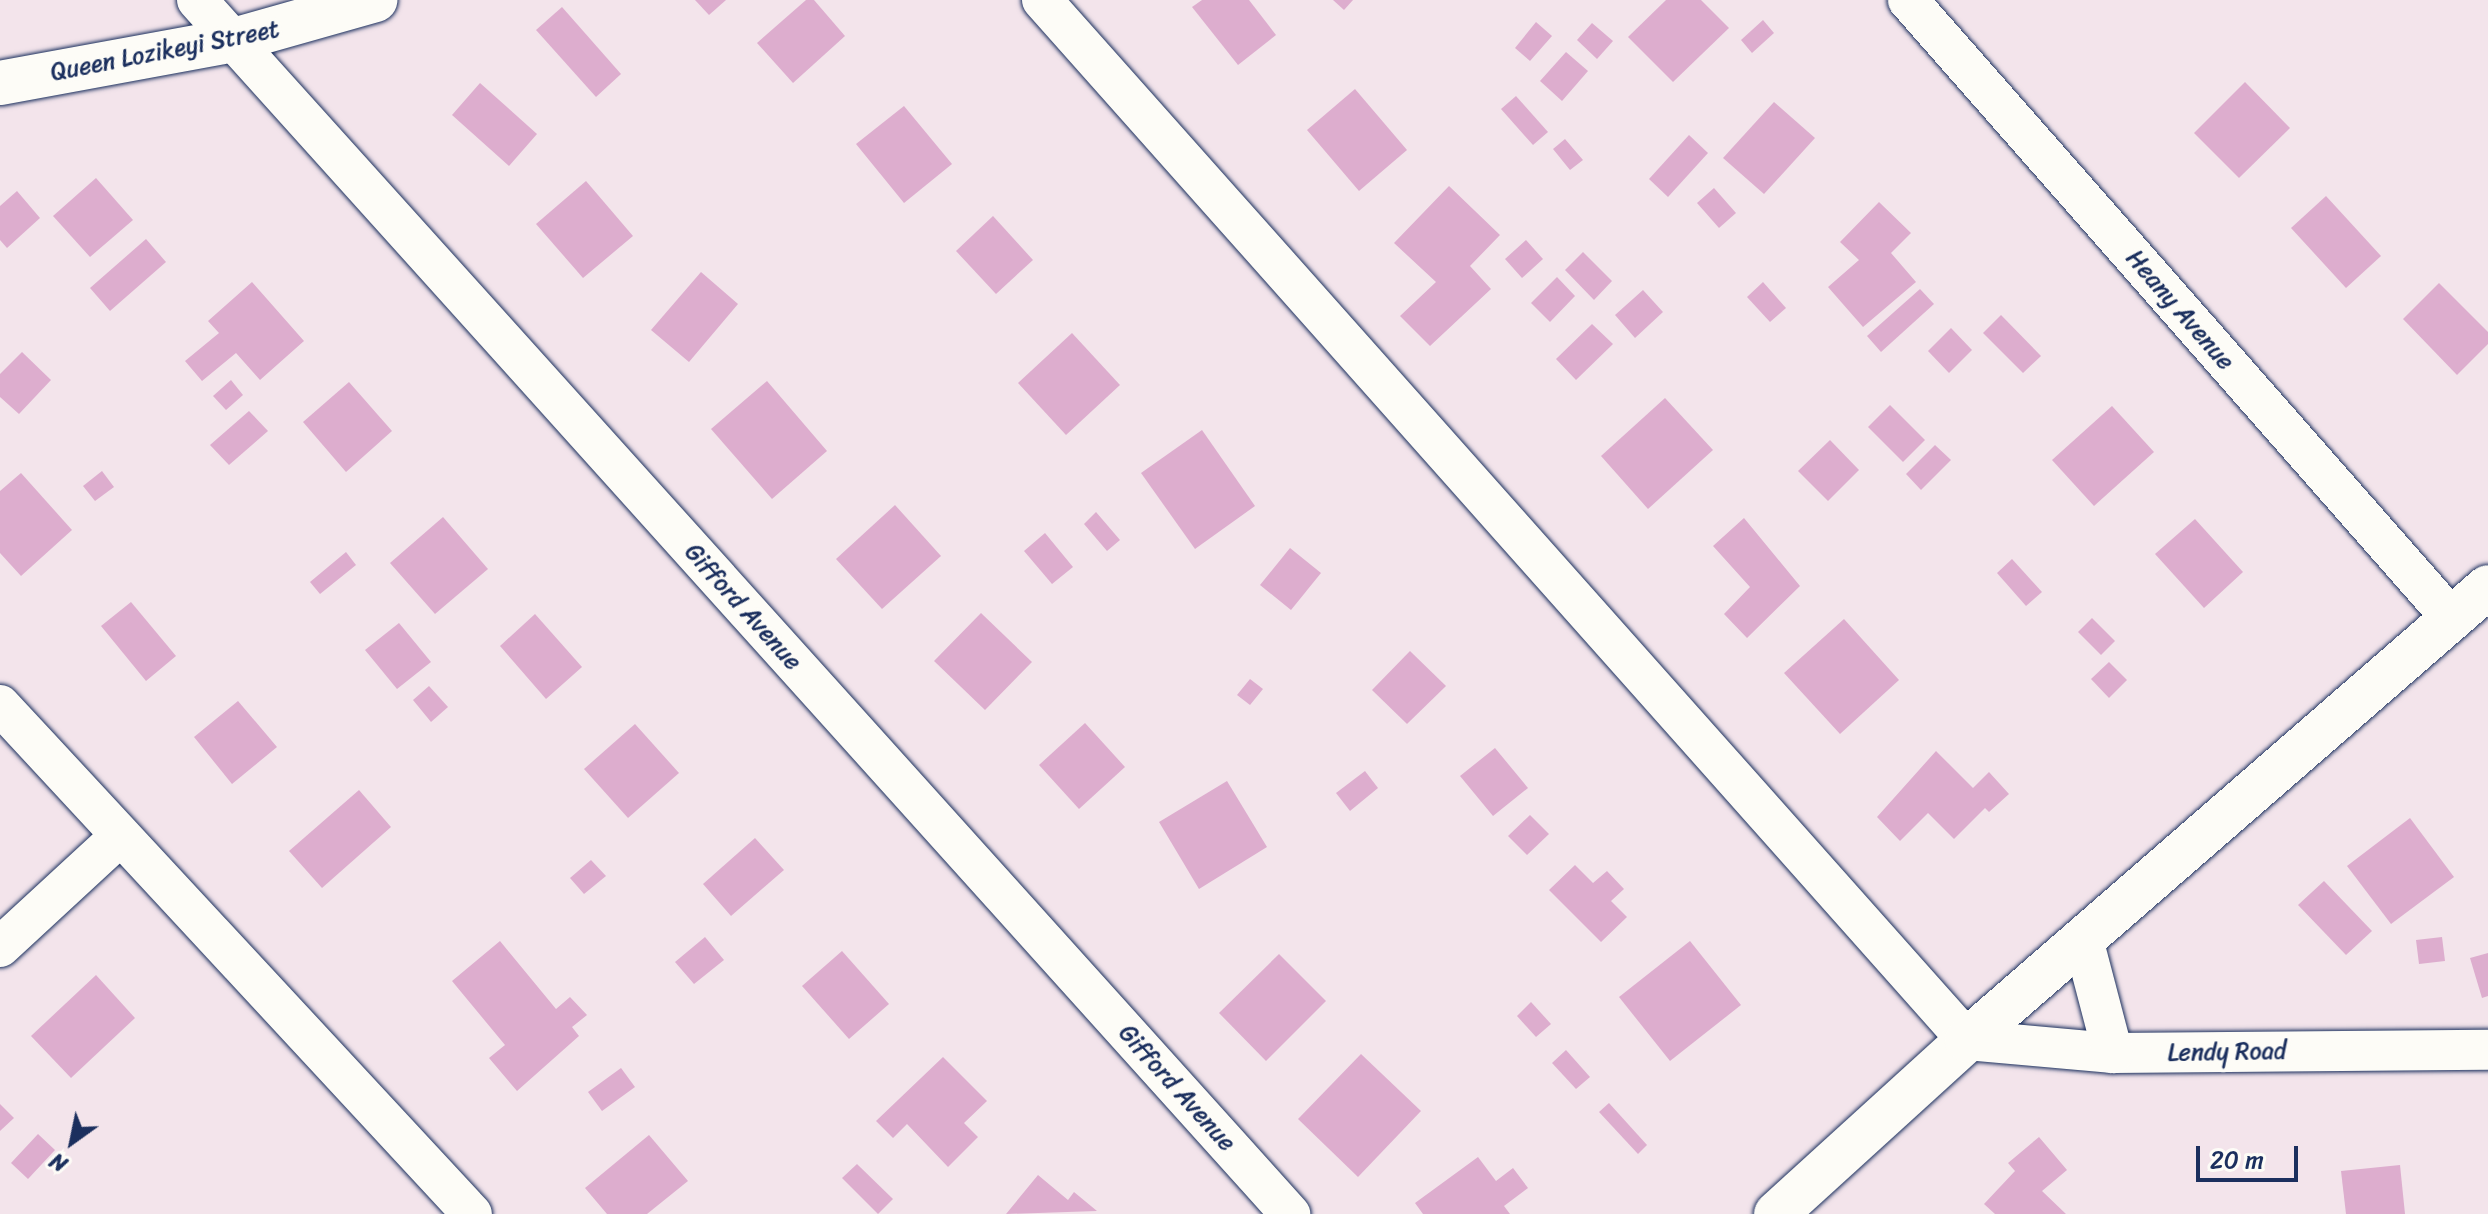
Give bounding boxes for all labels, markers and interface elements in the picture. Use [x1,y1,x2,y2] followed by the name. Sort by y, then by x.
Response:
[48,15,282,87] street label: Queen Lozikeyi Street
[2120,244,2240,376] street label: Heany Avenue
[679,538,807,676] street label: Gifford Avenue
[1113,1019,1241,1157] street label: Gifford Avenue
[2167,1037,2287,1067] street label: Lendy Road
[32,1102,112,1182] north arrow
[2200,1130,2302,1180] scale bar
[2210,1139,2264,1181] text: 20 m
[42,1142,76,1183] text: N

